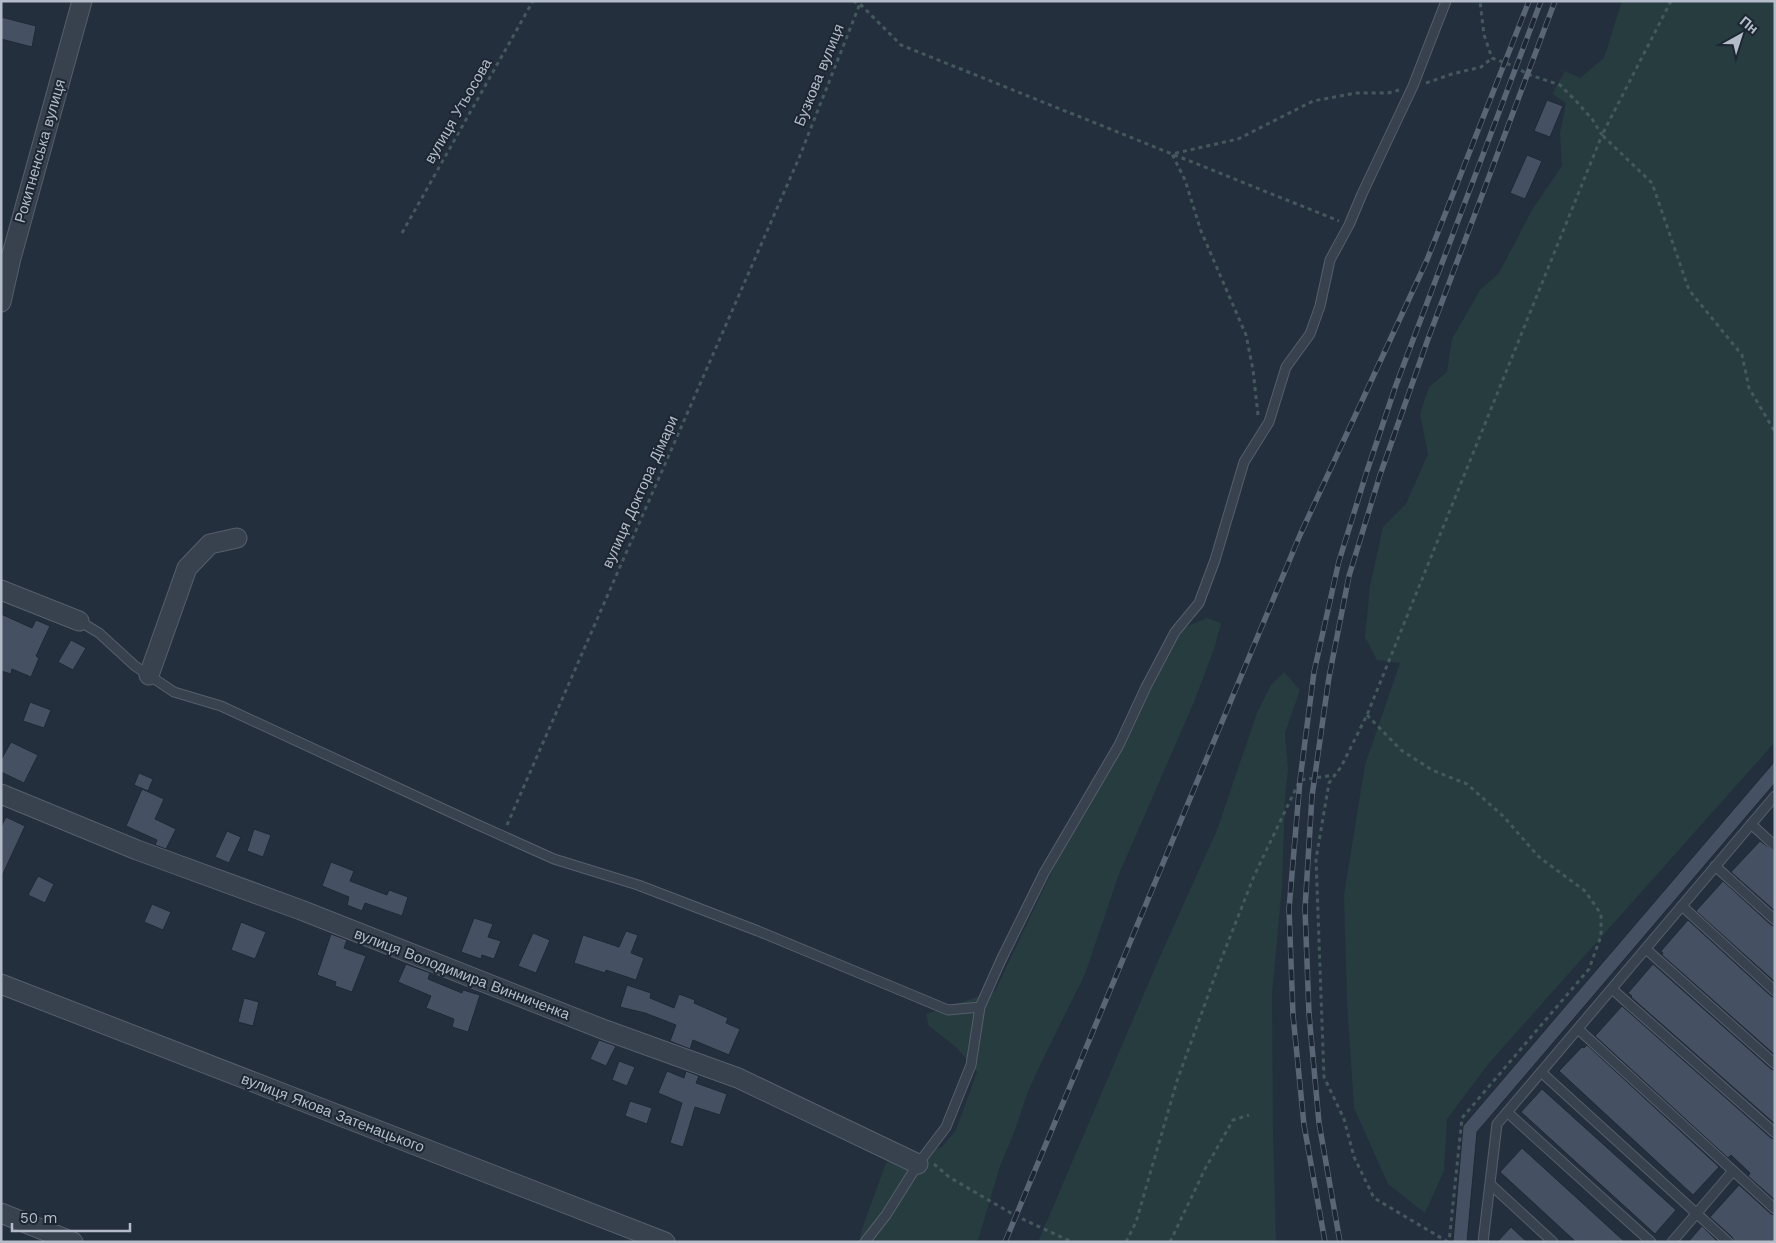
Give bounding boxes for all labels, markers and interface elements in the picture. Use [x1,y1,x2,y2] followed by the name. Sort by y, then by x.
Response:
[1716,10,1766,60] north arrow
[1737,13,1761,37] text: Пн
[790,21,848,129] street label: Бузкова вулиця
[421,55,496,167] street label: вулиця Утьосова
[11,77,69,225] street label: Рокитненська вулиця
[598,413,682,571] street label: вулиця Доктора Дімари
[352,925,573,1024] street label: вулиця Володимира Винниченка
[239,1070,427,1156] street label: вулиця Якова Затенацького
[12,1200,130,1232] scale bar
[20,1209,57,1227] text: 50 m

